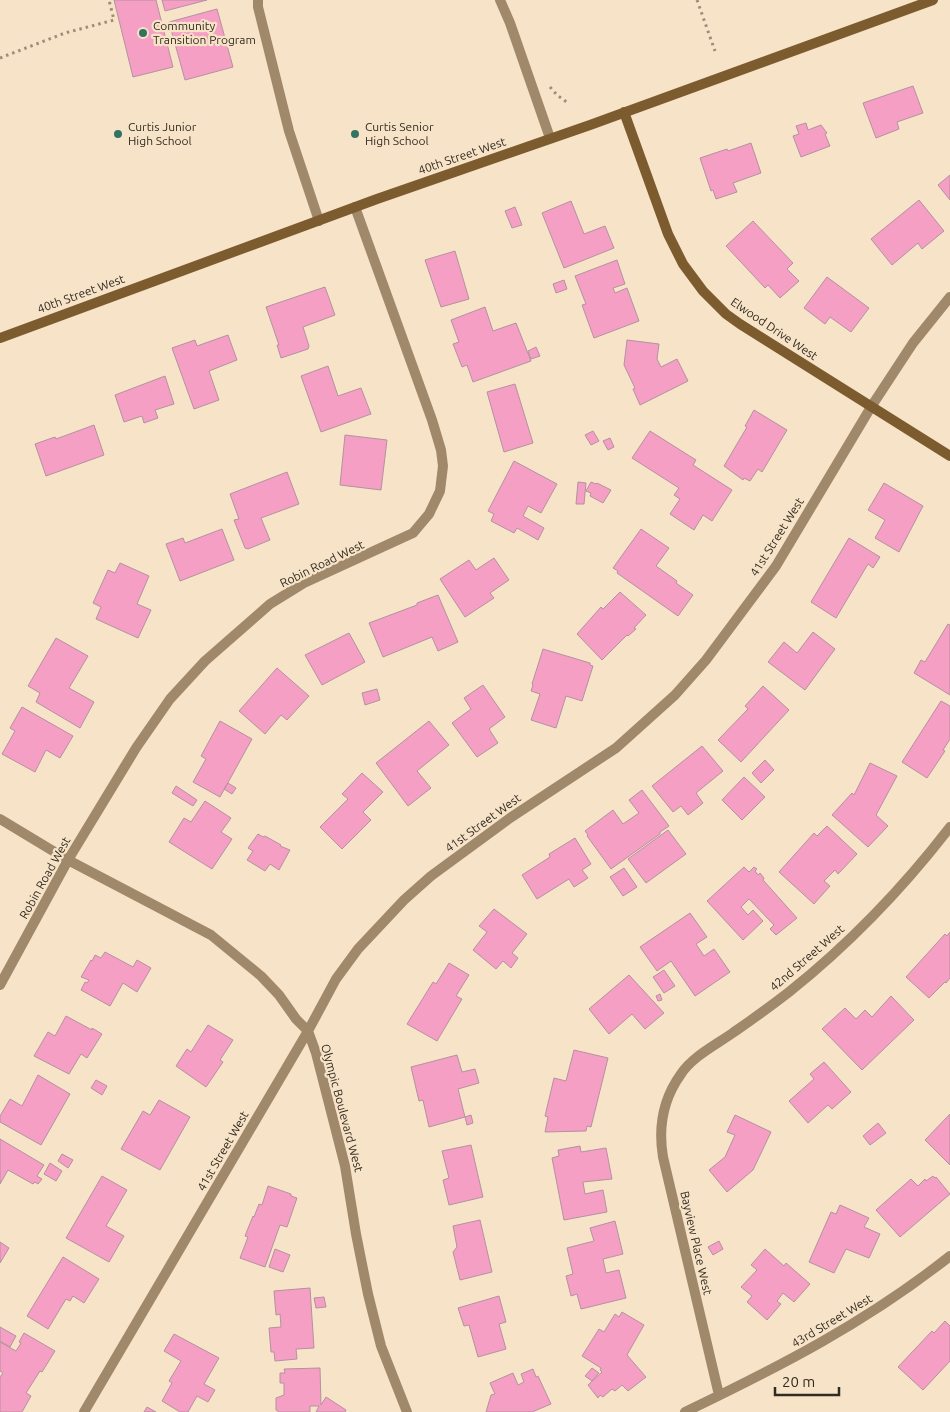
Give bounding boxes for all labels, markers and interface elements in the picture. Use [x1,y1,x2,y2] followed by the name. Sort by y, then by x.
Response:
[153,19,256,46] place label: Community Transition Program
[137,27,149,39] marker: Community Transition Program
[128,120,197,147] place label: Curtis Junior High School
[365,120,434,147] place label: Curtis Senior High School
[112,128,124,140] marker: Curtis Junior High School
[349,128,361,140] marker: Curtis Senior High School
[416,134,508,177] street label: 40th Street West
[36,272,126,315] street label: 40th Street West
[729,295,820,363] street label: Elwood Drive West
[747,495,806,578] street label: 41st Street West
[278,537,366,590] street label: Robin Road West
[443,791,523,854] street label: 41st Street West
[17,834,73,921] street label: Robin Road West
[767,922,847,993] street label: 42nd Street West
[319,1042,366,1174] street label: Olympic Boulevard West
[194,1108,251,1193] street label: 41st Street West
[678,1190,715,1296] street label: Bayview Place West
[789,1291,875,1350] street label: 43rd Street West
[775,1364,839,1396] scale bar
[782,1373,815,1390] text: 20 m

